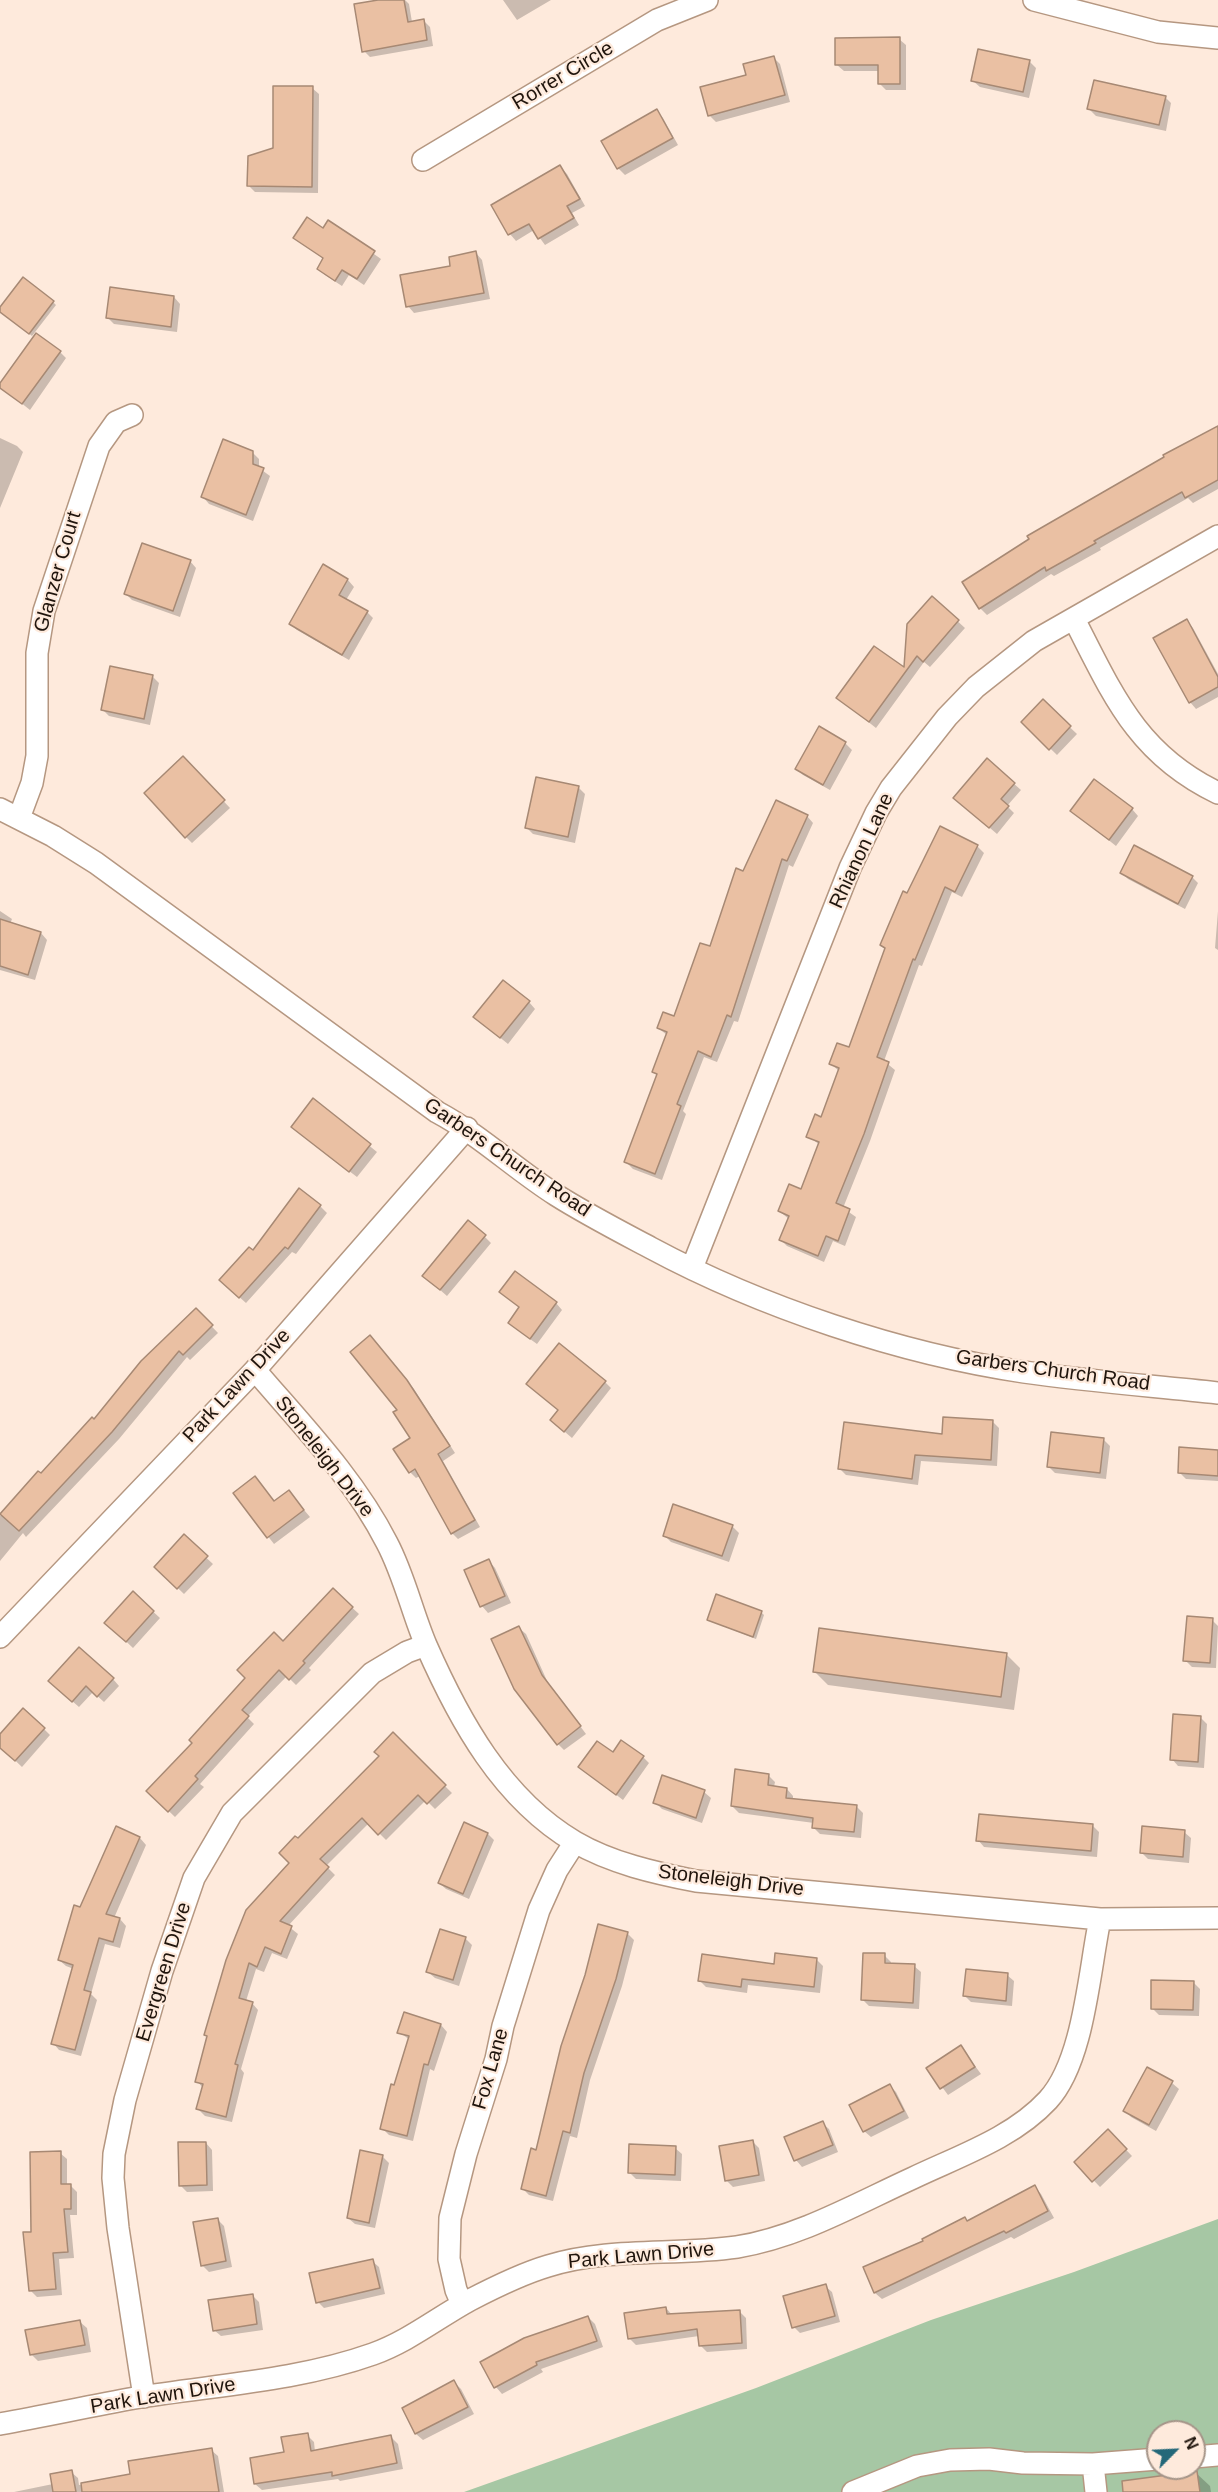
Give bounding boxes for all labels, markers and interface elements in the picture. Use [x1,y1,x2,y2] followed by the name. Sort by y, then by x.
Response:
[508,37,618,115] street label: Rorrer Circle
[29,509,87,635] street label: Glanzer Court
[825,789,899,913] street label: Rhianon Lane
[419,1093,595,1223] street label: Garbers Church Road
[178,1324,296,1448] street label: Park Lawn Drive
[954,1346,1152,1396] street label: Garbers Church Road
[269,1392,379,1522] street label: Stoneleigh Drive
[657,1860,805,1902] street label: Stoneleigh Drive
[131,1899,197,2045] street label: Evergreen Drive
[468,2026,514,2112] street label: Fox Lane
[567,2238,715,2274] street label: Park Lawn Drive
[89,2373,237,2419] street label: Park Lawn Drive
[1146,2420,1206,2480] north arrow
[1181,2435,1201,2452] text: N

